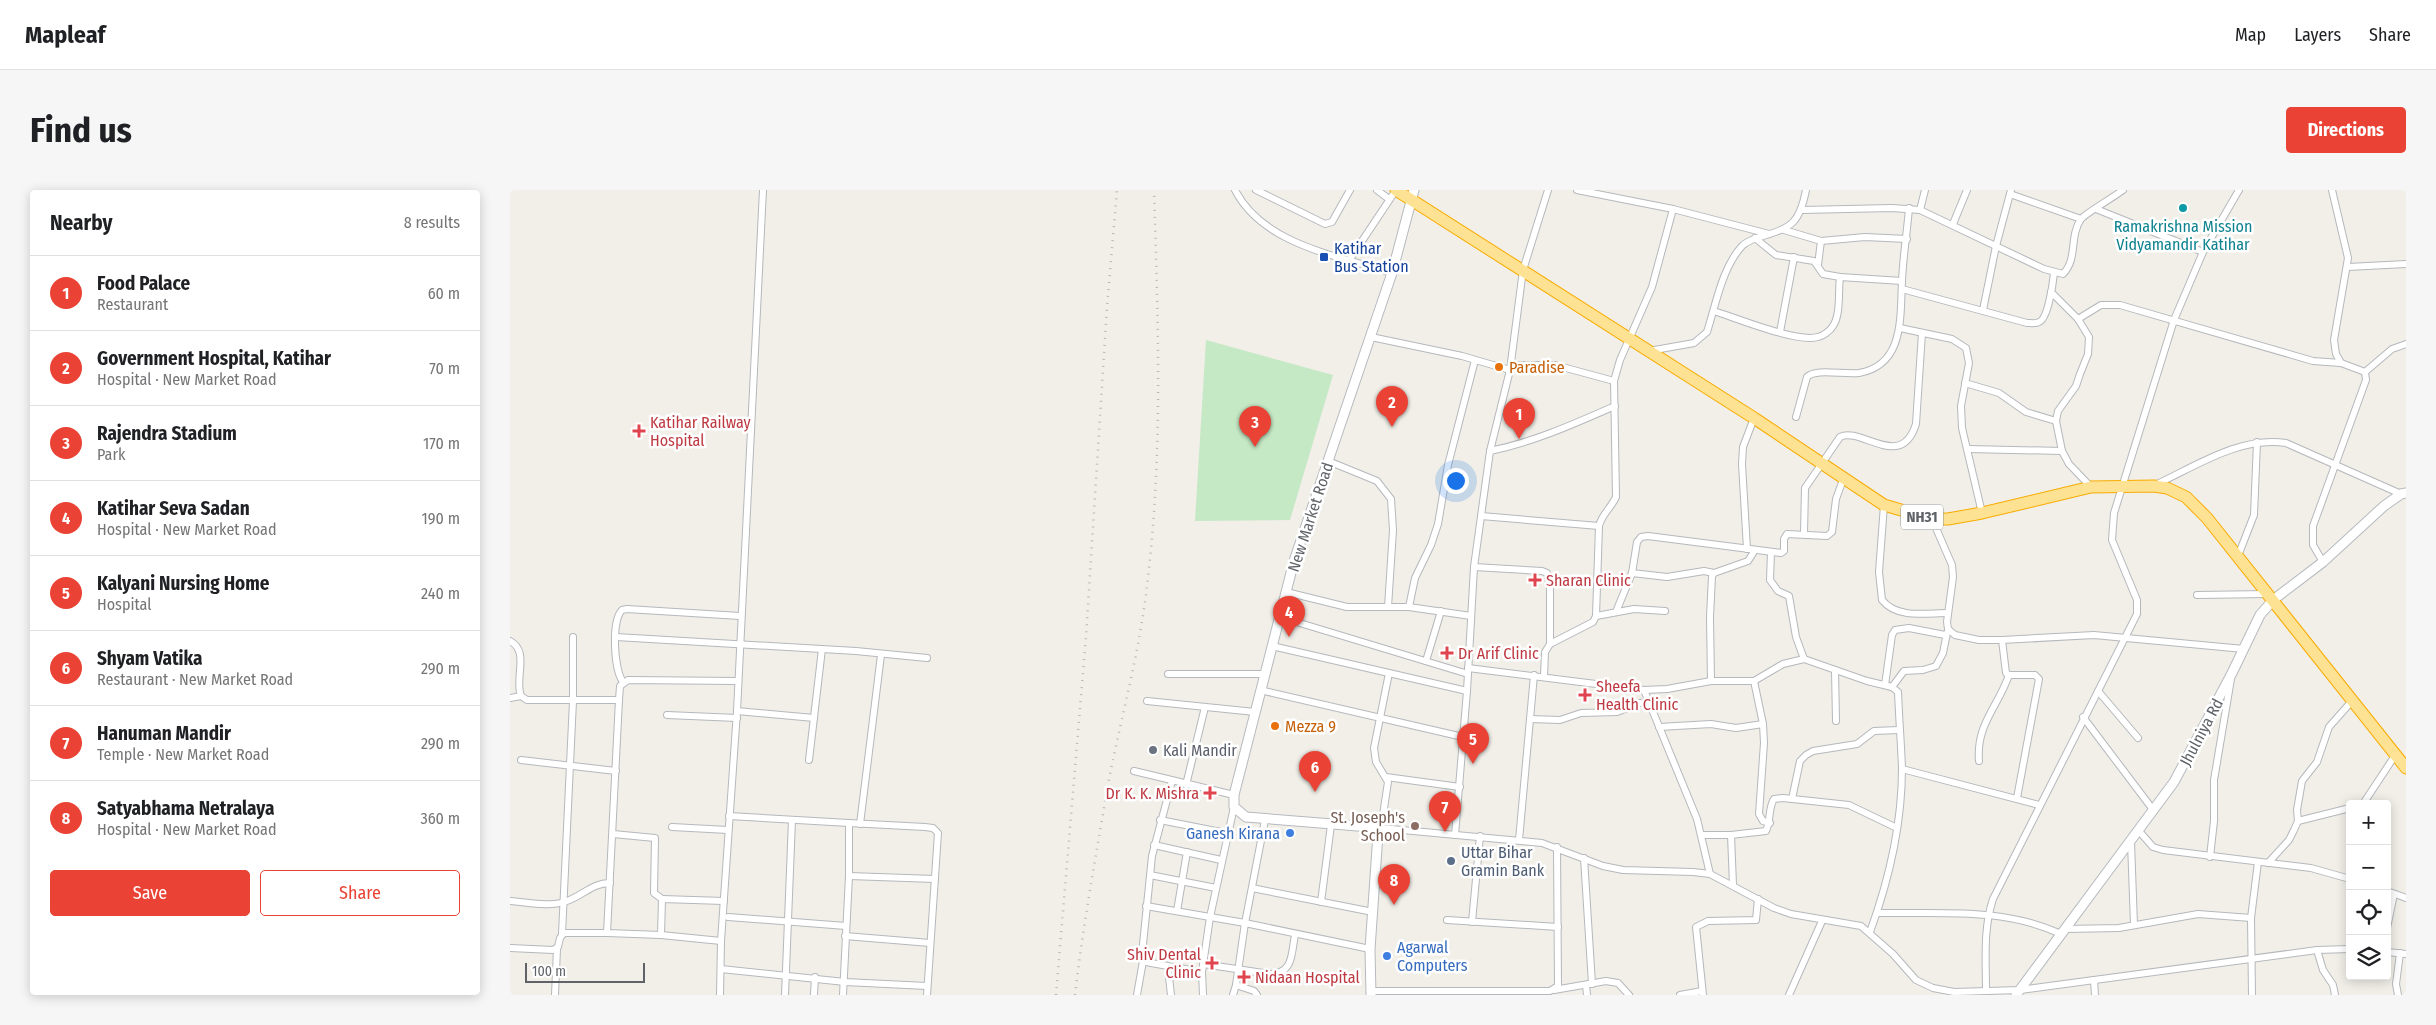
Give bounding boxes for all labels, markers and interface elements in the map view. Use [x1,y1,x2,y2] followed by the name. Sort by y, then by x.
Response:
[25,21,105,49] text: Mapleaf
[2235,24,2266,46] text: Map
[2294,24,2341,46] text: Layers
[2369,24,2411,46] text: Share
[2286,107,2406,153] button: Directions
[30,109,132,151] text: Find us
[2177,202,2189,214] marker: Ramakrishna Mission Vidyamandir Katihar
[50,210,112,236] text: Nearby
[404,213,460,232] text: 8 results
[2114,217,2252,254] place label: Ramakrishna Mission Vidyamandir Katihar
[1334,239,1409,276] place label: Katihar Bus Station
[1318,251,1330,263] marker: Katihar Bus Station
[97,272,190,295] text: Food Palace
[63,284,69,303] text: 1
[428,284,460,303] text: 60 m
[97,295,168,314] text: Restaurant
[97,347,331,370] text: Government Hospital, Katihar
[1509,358,1565,377] place label: Paradise
[62,359,70,378] text: 2
[429,359,460,378] text: 70 m
[1493,361,1505,373] marker: Paradise
[97,370,276,389] text: Hospital · New Market Road
[1376,386,1408,427] pin: 2
[1503,398,1535,439] pin: 1
[1239,406,1271,447] pin: 3
[650,413,752,450] place label: Katihar Railway Hospital
[97,422,237,445] text: Rajendra Stadium
[632,424,646,438] marker: Katihar Railway Hospital
[62,434,70,453] text: 3
[423,434,460,453] text: 170 m
[97,445,125,464] text: Park
[1284,460,1337,574] street label: New Market Road
[1443,468,1469,494] your location
[97,497,250,520] text: Katihar Seva Sadan
[1901,504,1943,530] road number: NH31
[62,509,70,528] text: 4
[422,509,460,528] text: 190 m
[97,520,276,539] text: Hospital · New Market Road
[1546,571,1631,590] place label: Sharan Clinic
[97,572,269,595] text: Kalyani Nursing Home
[1528,573,1542,587] marker: Sharan Clinic
[62,584,70,603] text: 5
[421,584,460,603] text: 240 m
[97,595,152,614] text: Hospital
[1273,596,1305,637] pin: 4
[1458,644,1539,663] place label: Dr Arif Clinic
[1440,646,1454,660] marker: Dr Arif Clinic
[97,647,202,670] text: Shyam Vatika
[62,659,70,678] text: 6
[421,659,460,678] text: 290 m
[97,670,293,689] text: Restaurant · New Market Road
[1596,677,1678,714] place label: Sheefa Health Clinic
[1578,688,1592,702] marker: Sheefa Health Clinic
[2176,695,2227,769] street label: Jhulniya Rd
[1285,717,1336,736] place label: Mezza 9
[1269,720,1281,732] marker: Mezza 9
[97,722,231,745] text: Hanuman Mandir
[1457,723,1489,764] pin: 5
[63,734,69,753] text: 7
[421,734,460,753] text: 290 m
[1163,741,1237,760] place label: Kali Mandir
[1147,744,1159,756] marker: Kali Mandir
[97,745,269,764] text: Temple · New Market Road
[1299,751,1331,792] pin: 6
[1106,784,1199,803] place label: Dr K. K. Mishra
[1203,786,1217,800] marker: Dr K. K. Mishra
[1429,791,1461,832] pin: 7
[97,797,274,820] text: Satyabhama Netralaya
[2346,800,2391,980] map controls
[2346,800,2391,845] button: +
[1330,808,1405,845] place label: St. Joseph's School
[62,809,70,828] text: 8
[420,809,460,828] text: 360 m
[97,820,276,839] text: Hospital · New Market Road
[1409,820,1421,832] marker: St. Joseph's School
[1186,824,1280,843] place label: Ganesh Kirana
[1284,827,1296,839] marker: Ganesh Kirana
[1461,843,1545,880] place label: Uttar Bihar Gramin Bank
[2346,845,2391,890] button: −
[1445,855,1457,867] marker: Uttar Bihar Gramin Bank
[1378,864,1410,905] pin: 8
[50,870,250,916] button: Save
[260,870,460,916] button: Share
[2346,890,2391,935] button: locate
[2346,935,2391,980] button: layers
[1397,938,1468,975] place label: Agarwal Computers
[1127,945,1201,982] place label: Shiv Dental Clinic
[1381,950,1393,962] marker: Agarwal Computers
[1205,956,1219,970] marker: Shiv Dental Clinic
[525,960,645,983] scale bar
[532,963,566,980] text: 100 m
[1255,968,1360,987] place label: Nidaan Hospital
[1237,970,1251,984] marker: Nidaan Hospital

